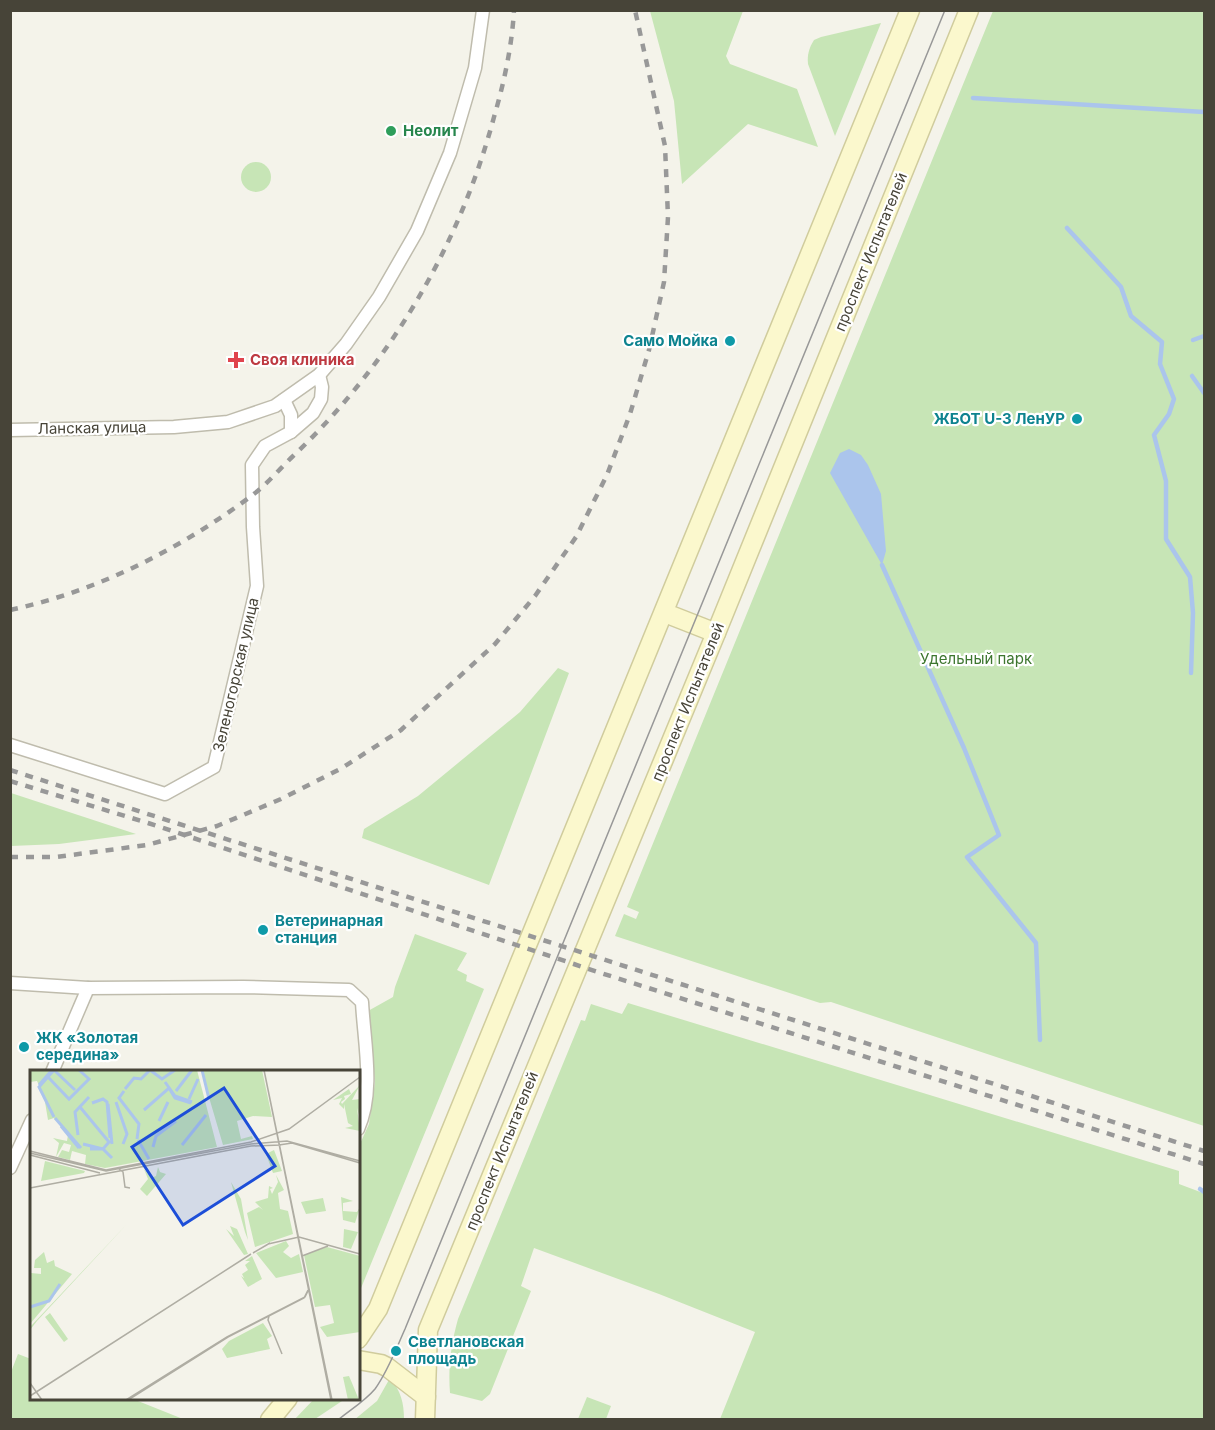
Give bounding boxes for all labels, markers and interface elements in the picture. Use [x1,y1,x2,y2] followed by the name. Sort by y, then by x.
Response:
[403,121,459,140] place label: Неолит
[384,124,398,138] marker: Неолит
[830,170,911,334] street label: проспект Испытателей
[623,331,718,350] place label: Само Мойка
[723,334,737,348] marker: Само Мойка
[250,350,354,369] place label: Своя клиника
[227,351,245,369] marker: Своя клиника
[934,409,1065,428] place label: ЖБОТ U-3 ЛенУР
[1070,412,1084,426] marker: ЖБОТ U-3 ЛенУР
[37,417,147,438] street label: Ланская улица
[208,596,263,754] street label: Зеленогорская улица
[647,620,728,784] street label: проспект Испытателей
[920,649,1032,668] park label: Удельный парк
[275,911,383,947] place label: Ветеринарная станция
[256,923,270,937] marker: Ветеринарная станция
[36,1028,138,1064] place label: ЖК «Золотая середина»
[17,1040,31,1054] marker: ЖК «Золотая середина»
[461,1069,542,1233] street label: проспект Испытателей
[30,1070,360,1400] inset map
[408,1332,524,1368] place label: Светлановская площадь
[389,1344,403,1358] marker: Светлановская площадь

